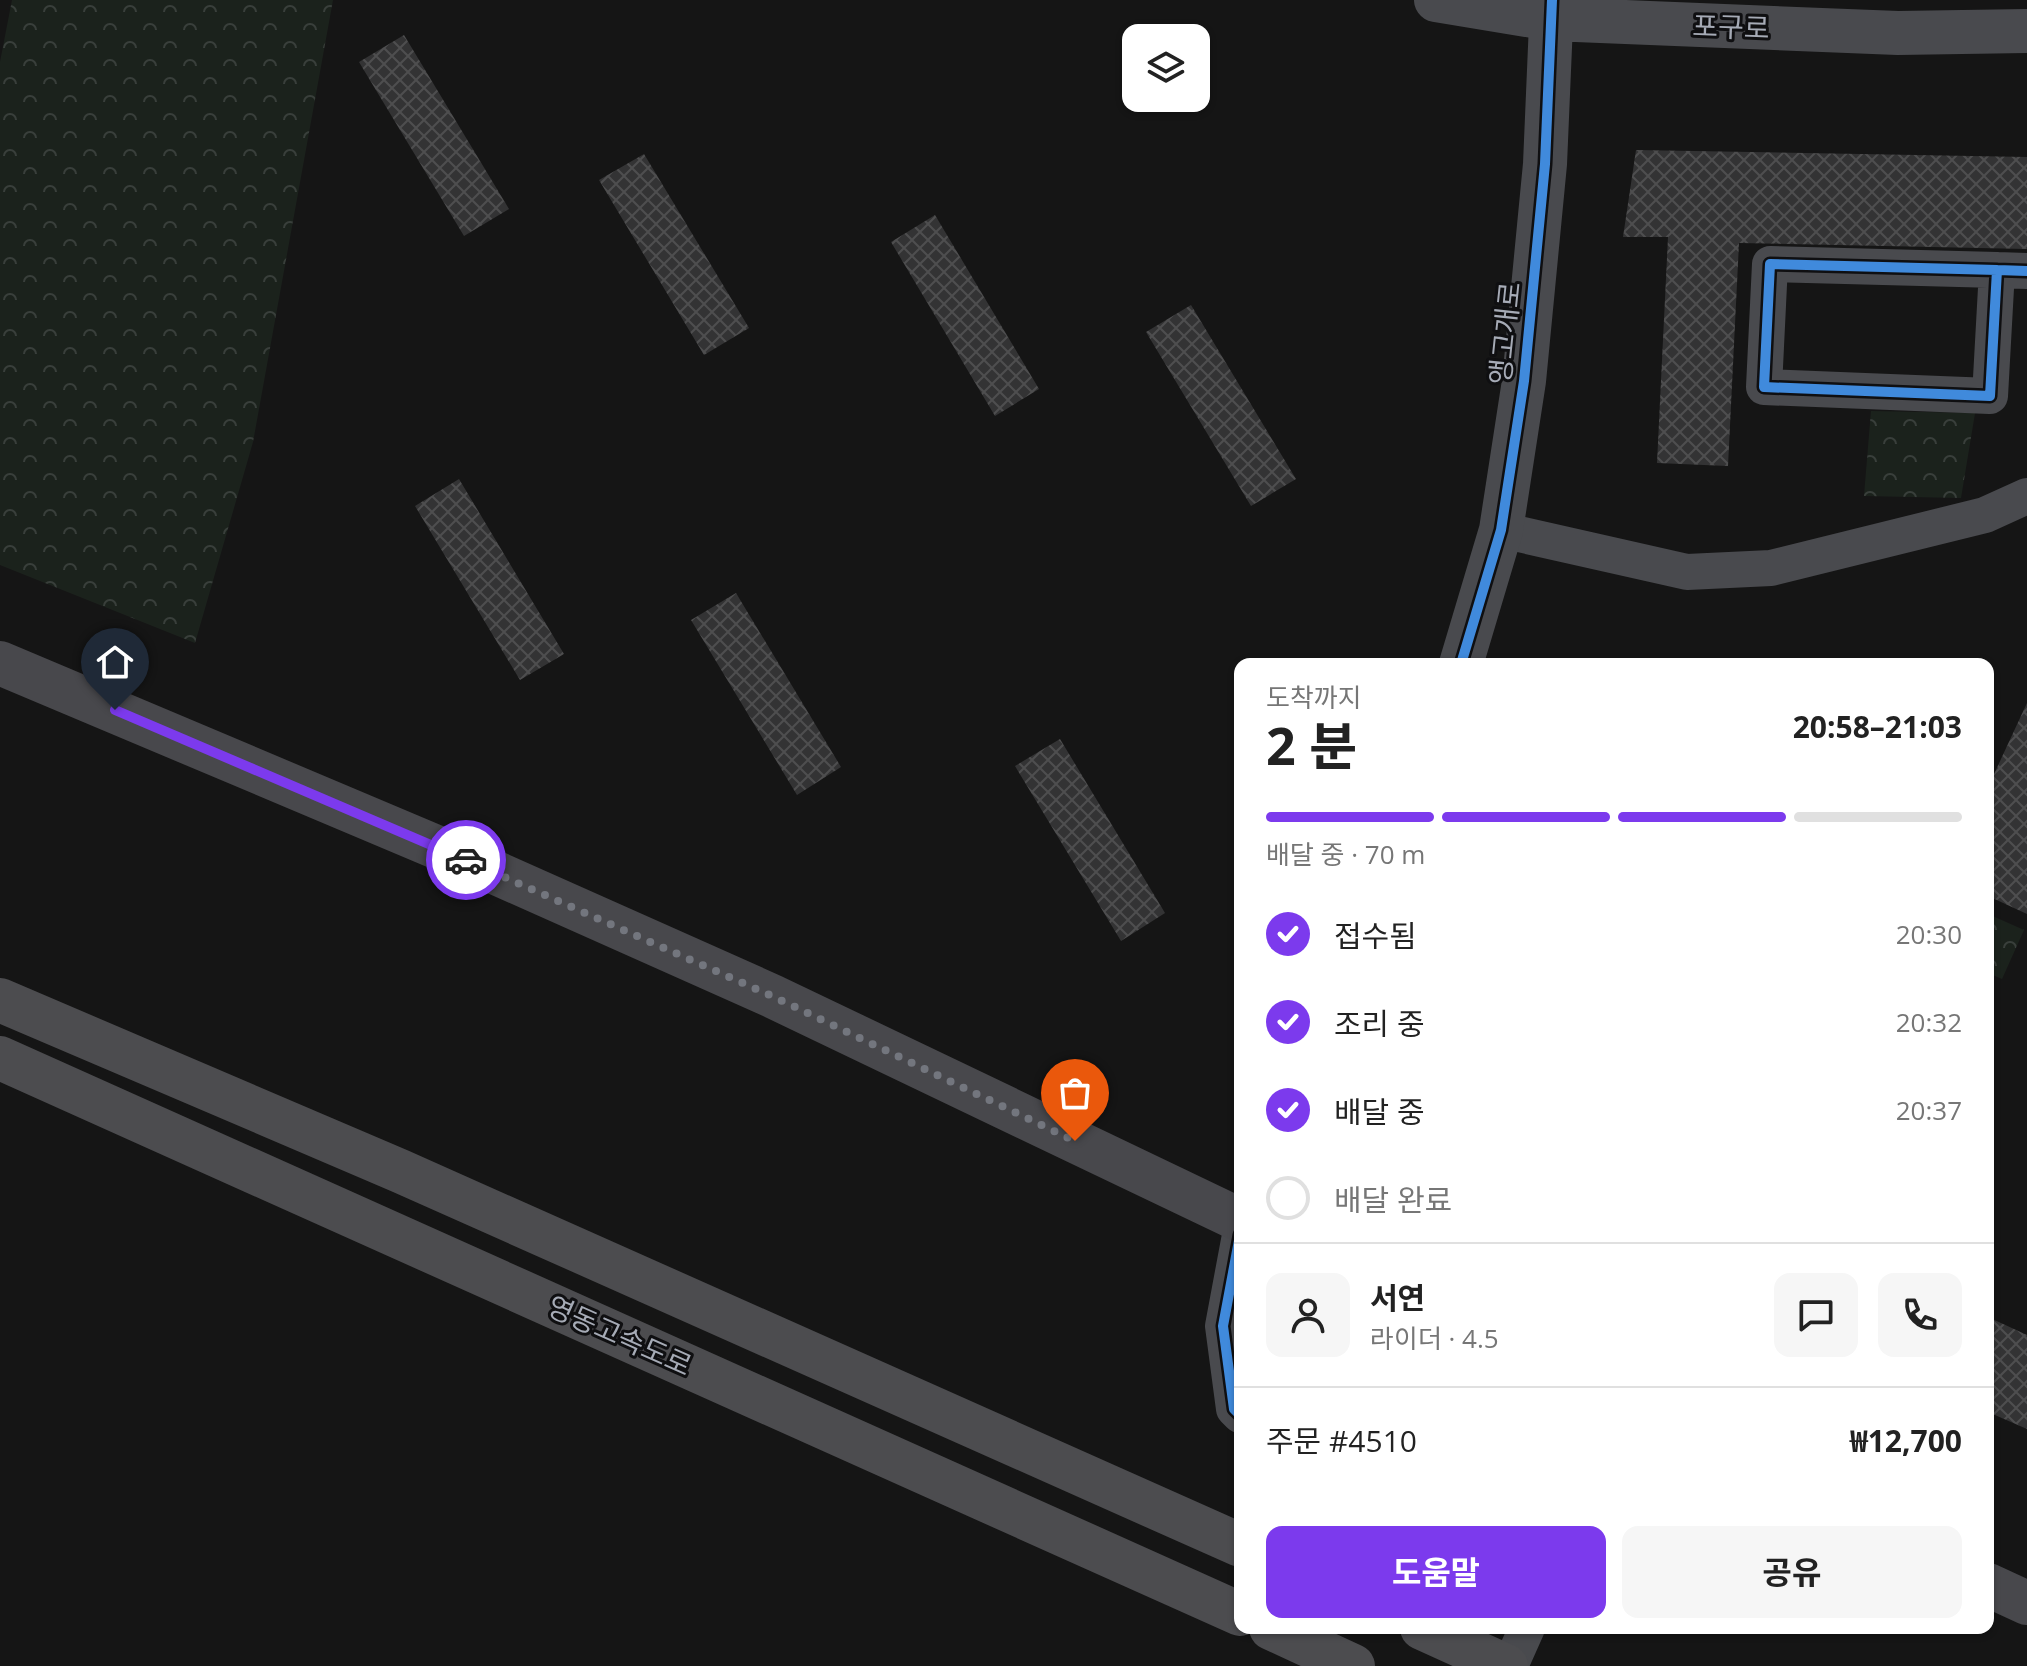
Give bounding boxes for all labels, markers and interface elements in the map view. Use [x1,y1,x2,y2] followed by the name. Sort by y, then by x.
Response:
[1692,6,1770,46] street label: 포구로
[1122,24,1210,112] map controls
[1122,24,1210,112] button: layers
[1480,280,1528,386] street label: 앵고개로
[81,628,149,710] pin
[93,640,137,684] icon: home
[1266,679,1362,715] text: 도착까지
[1793,706,1962,747] text: 20:58–21:03
[1266,709,1357,780] text: 2 분
[426,820,506,900] courier
[1266,836,1425,872] text: 배달 중 · 70 m
[444,838,488,882] icon: car
[1266,912,1310,956] icon: check
[1334,915,1417,956] text: 접수됨
[1896,916,1962,952] text: 20:30
[1266,1000,1310,1044] icon: check
[1334,1003,1425,1044] text: 조리 중
[1896,1004,1962,1040] text: 20:32
[1041,1059,1109,1141] pin
[1053,1071,1097,1115] icon: bag
[1266,1088,1310,1132] icon: check
[1334,1091,1425,1132] text: 배달 중
[1896,1092,1962,1128] text: 20:37
[1334,1179,1452,1220] text: 배달 완료
[1266,1273,1350,1357] button: person
[1774,1273,1858,1357] button: chat
[1878,1273,1962,1357] button: phone
[1370,1277,1425,1318] text: 서연
[542,1286,698,1384] street label: 영동고속도로
[1370,1320,1499,1356] text: 라이더 · 4.5
[1266,1420,1417,1461] text: 주문 #4510
[1850,1420,1962,1461] text: ₩12,700
[1266,1526,1606,1618] button: 도움말
[1622,1526,1962,1618] button: 공유

